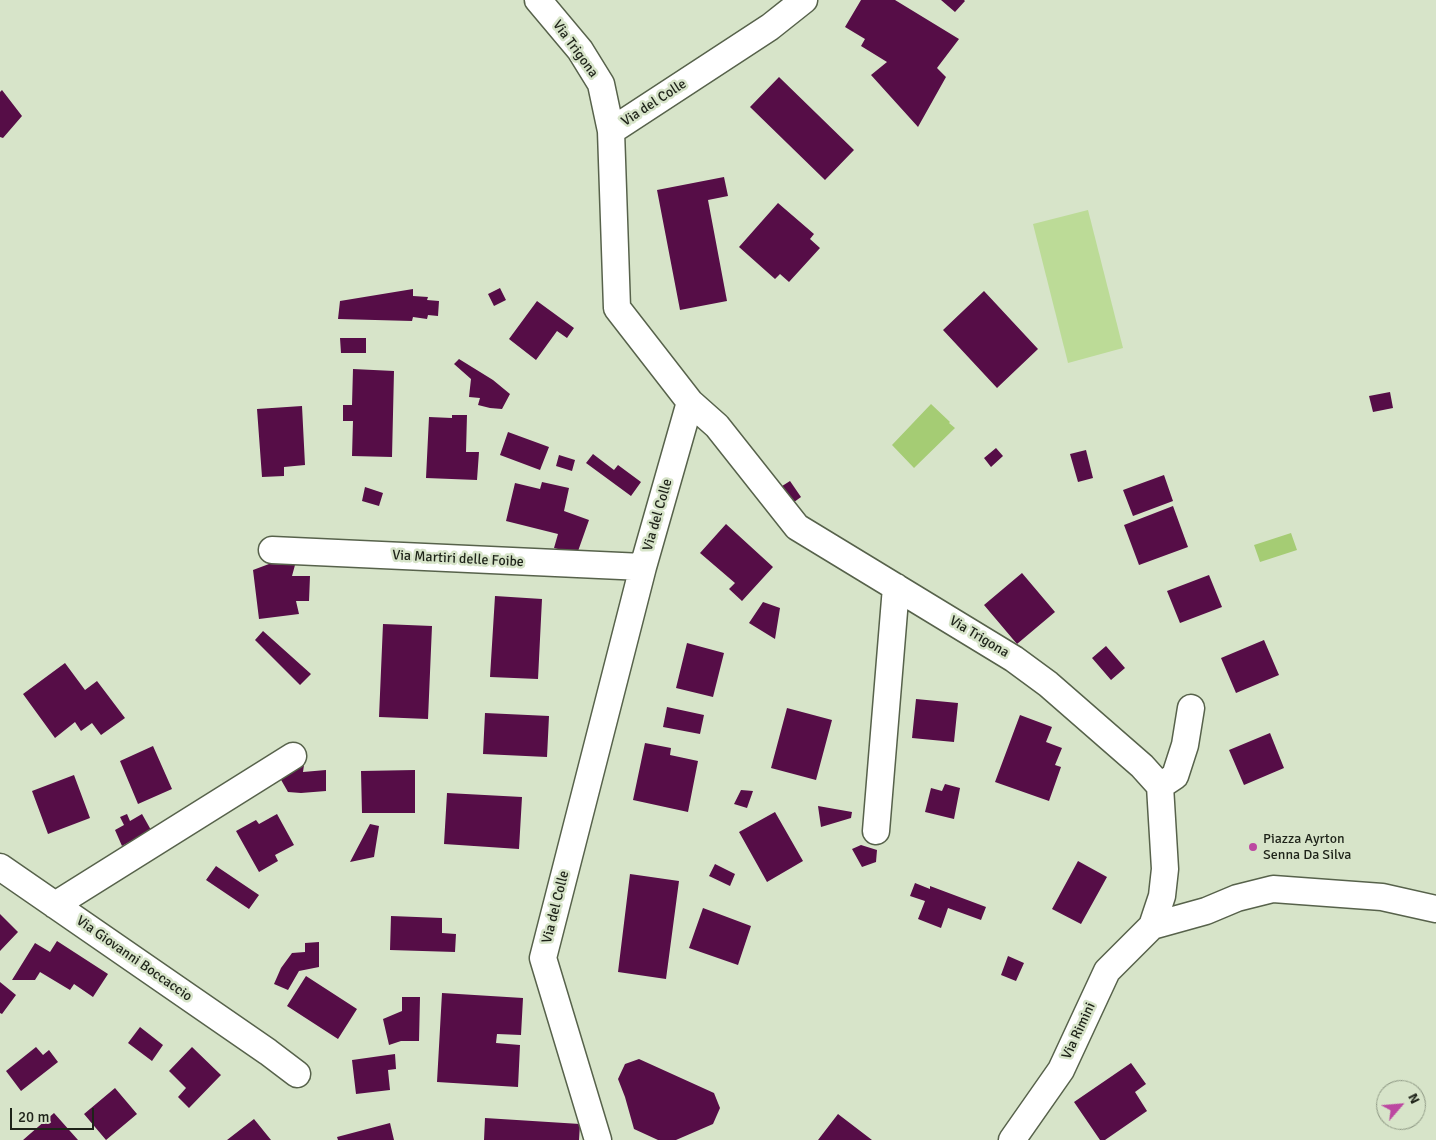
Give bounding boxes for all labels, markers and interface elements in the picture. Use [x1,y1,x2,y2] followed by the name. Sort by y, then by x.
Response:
[549,17,601,81] street label: Via Trigona
[618,76,690,130] street label: Via del Colle
[640,477,676,553] street label: Via del Colle
[392,547,524,571] street label: Via Martiri delle Foibe
[946,613,1012,661] street label: Via Trigona
[1263,831,1351,864] place label: Piazza Ayrton Senna Da Silva
[1247,841,1259,853] marker: Piazza Ayrton Senna Da Silva
[539,869,573,945] street label: Via del Colle
[73,913,195,1005] street label: Via Giovanni Boccaccio
[1059,1000,1099,1062] street label: Via Rimini
[1376,1080,1426,1130] north arrow
[1404,1090,1424,1107] text: N
[12,1098,96,1130] scale bar
[18,1108,49,1126] text: 20 m

